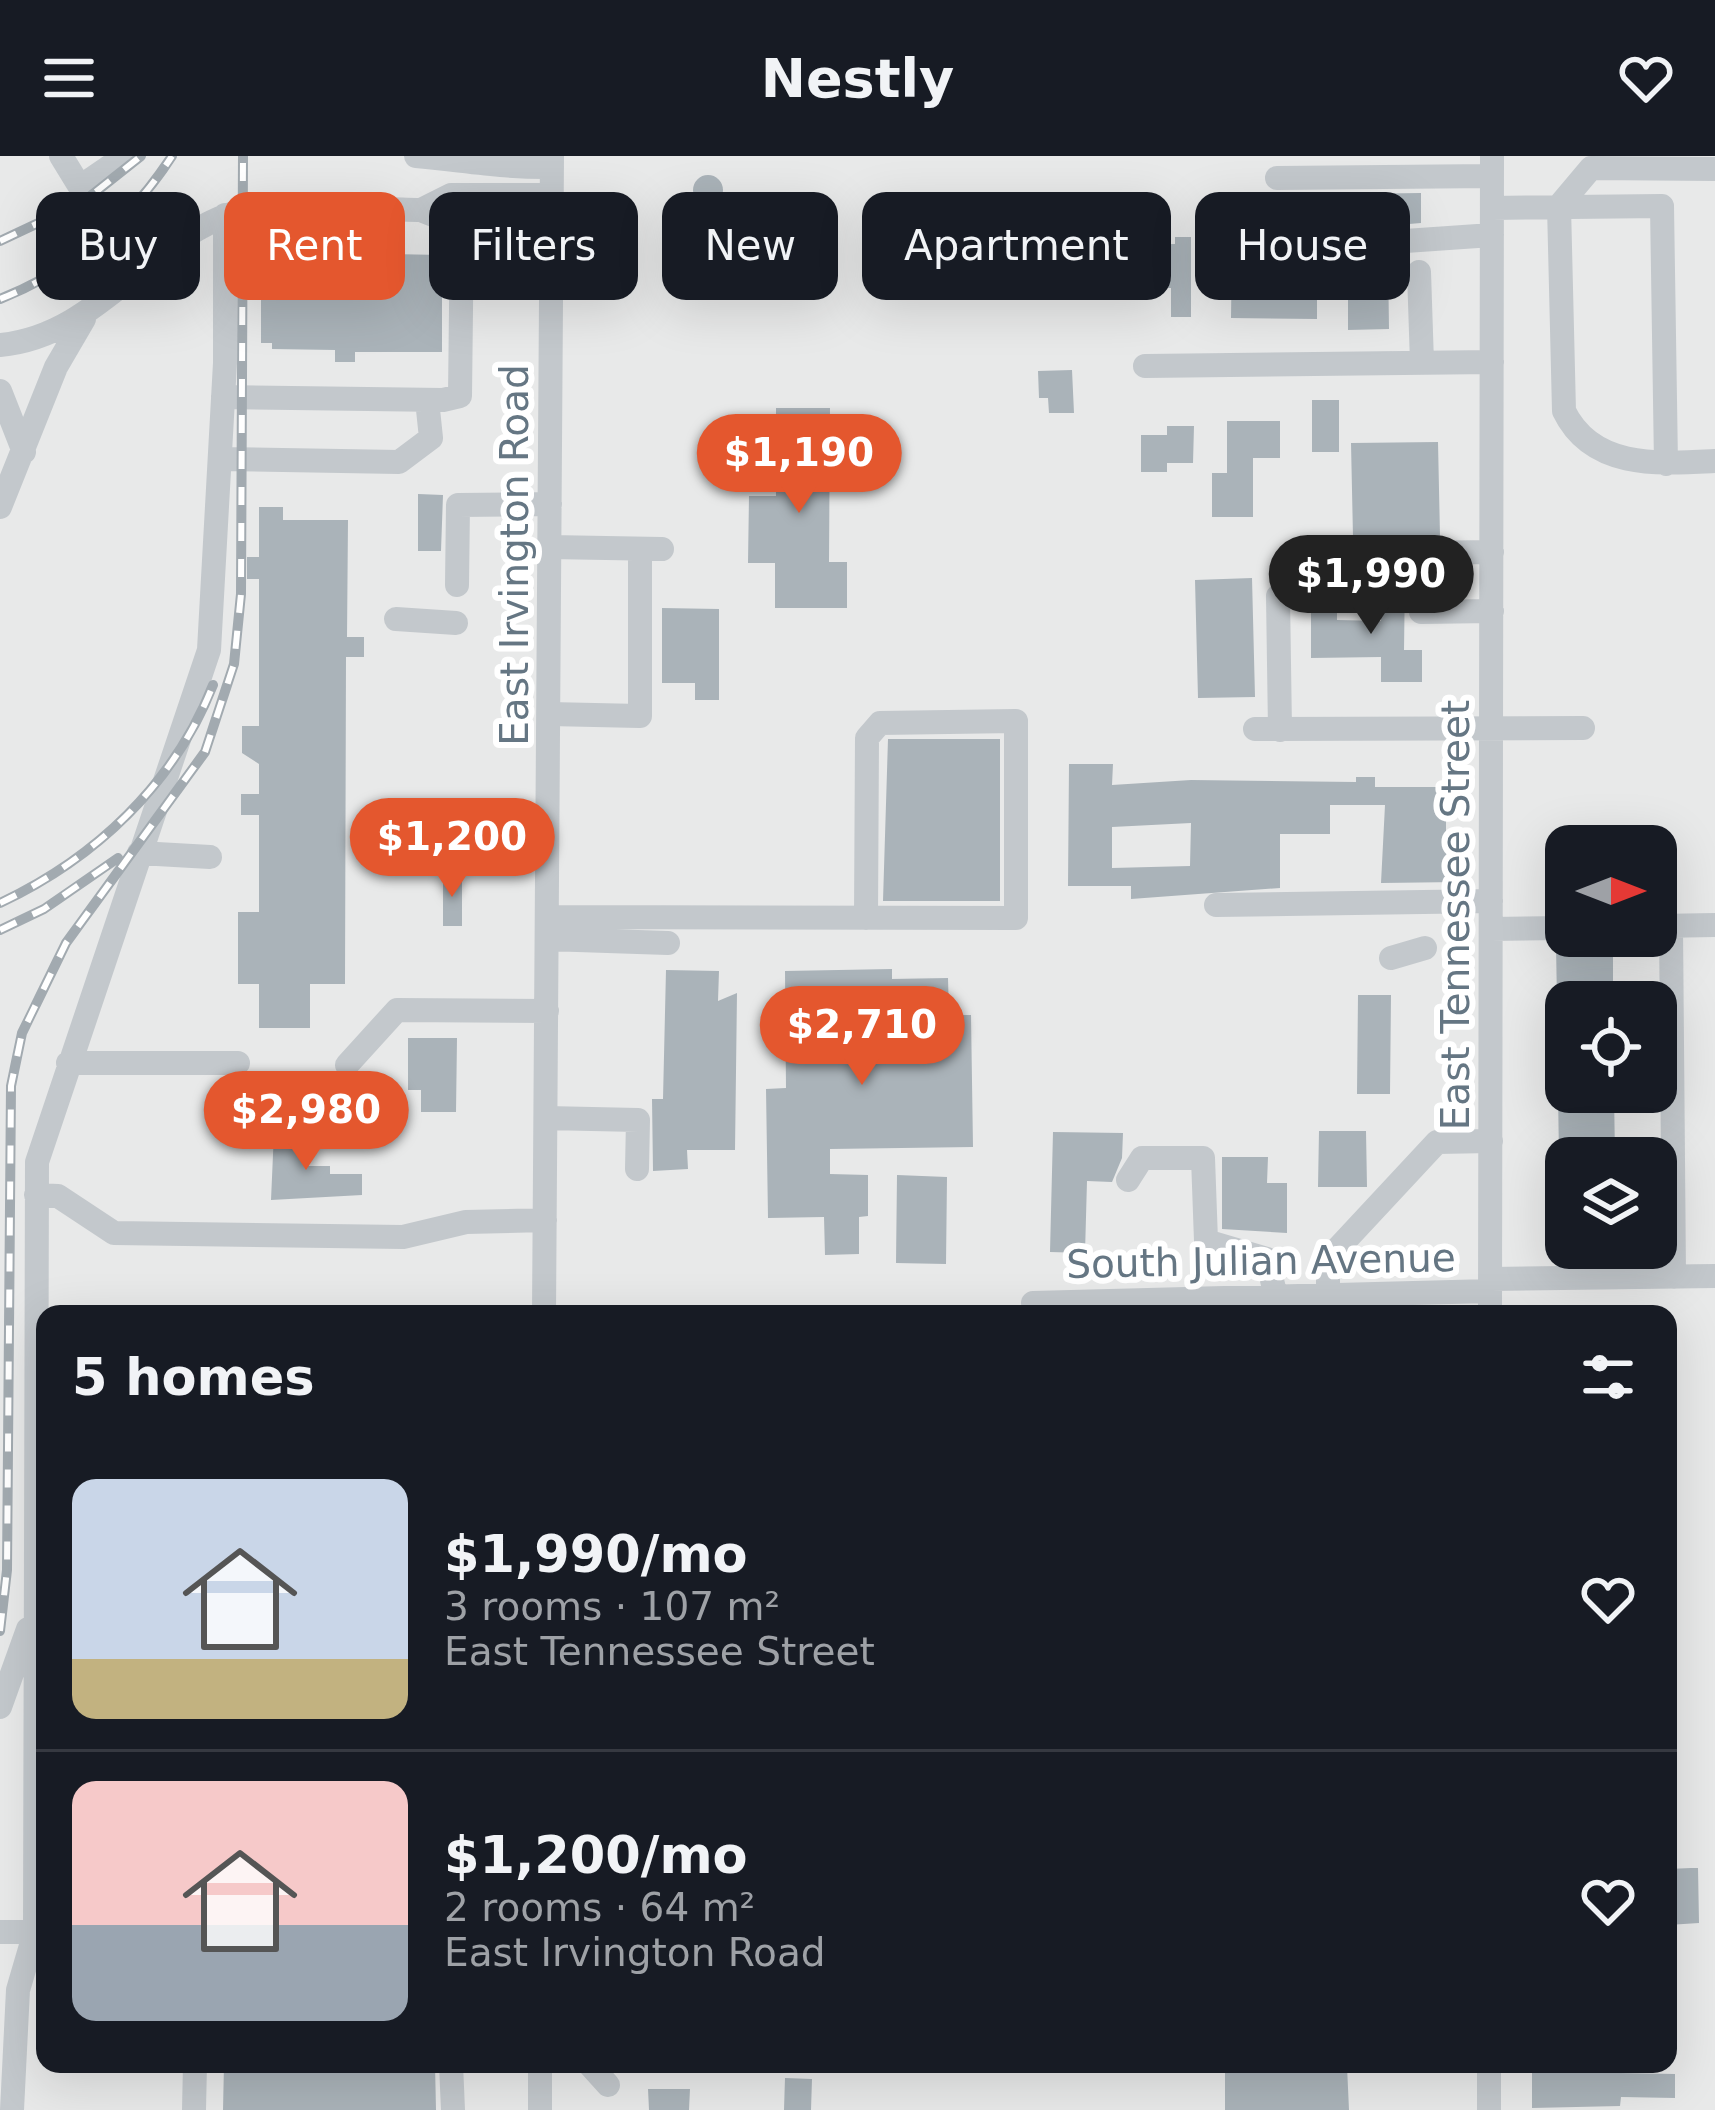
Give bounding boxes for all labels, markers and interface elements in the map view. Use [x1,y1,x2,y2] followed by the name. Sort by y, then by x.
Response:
[36,45,102,111] icon: menu
[1613,45,1679,111] icon: heart
[761,47,954,110] text: Nestly
[36,192,200,300] chip: Buy
[224,192,405,300] chip: Rent
[429,192,638,300] chip: Filters
[662,192,838,300] chip: New
[862,192,1171,300] chip: Apartment
[1195,192,1410,300] chip: House
[492,364,537,746] street label: East Irvington Road
[701,414,897,516] pin: $1,190
[724,430,874,475] text: $1,190
[1273,535,1469,637] pin: $1,990
[1296,551,1446,596] text: $1,990
[1433,700,1478,1130] street label: East Tennessee Street
[354,798,550,900] pin: $1,200
[377,814,527,859] text: $1,200
[1545,825,1677,957] north arrow
[1545,825,1677,1269] map controls
[1545,981,1677,1113] button: locate
[764,986,960,1088] pin: $2,710
[787,1002,937,1047] text: $2,710
[208,1071,404,1173] pin: $2,980
[231,1087,381,1132] text: $2,980
[1545,1137,1677,1269] button: layers
[1066,1235,1456,1287] street label: South Julian Avenue
[1575,1344,1641,1410] icon: filters
[72,1348,315,1407] text: 5 homes
[444,1525,748,1584] text: $1,990/mo
[168,1527,312,1671] icon: home
[1575,1566,1641,1632] icon: heart
[444,1584,780,1629] text: 3 rooms · 107 m²
[444,1629,875,1674] text: East Tennessee Street
[444,1826,748,1885] text: $1,200/mo
[168,1829,312,1973] icon: home
[1575,1868,1641,1934] icon: heart
[444,1885,755,1930] text: 2 rooms · 64 m²
[444,1930,826,1975] text: East Irvington Road

